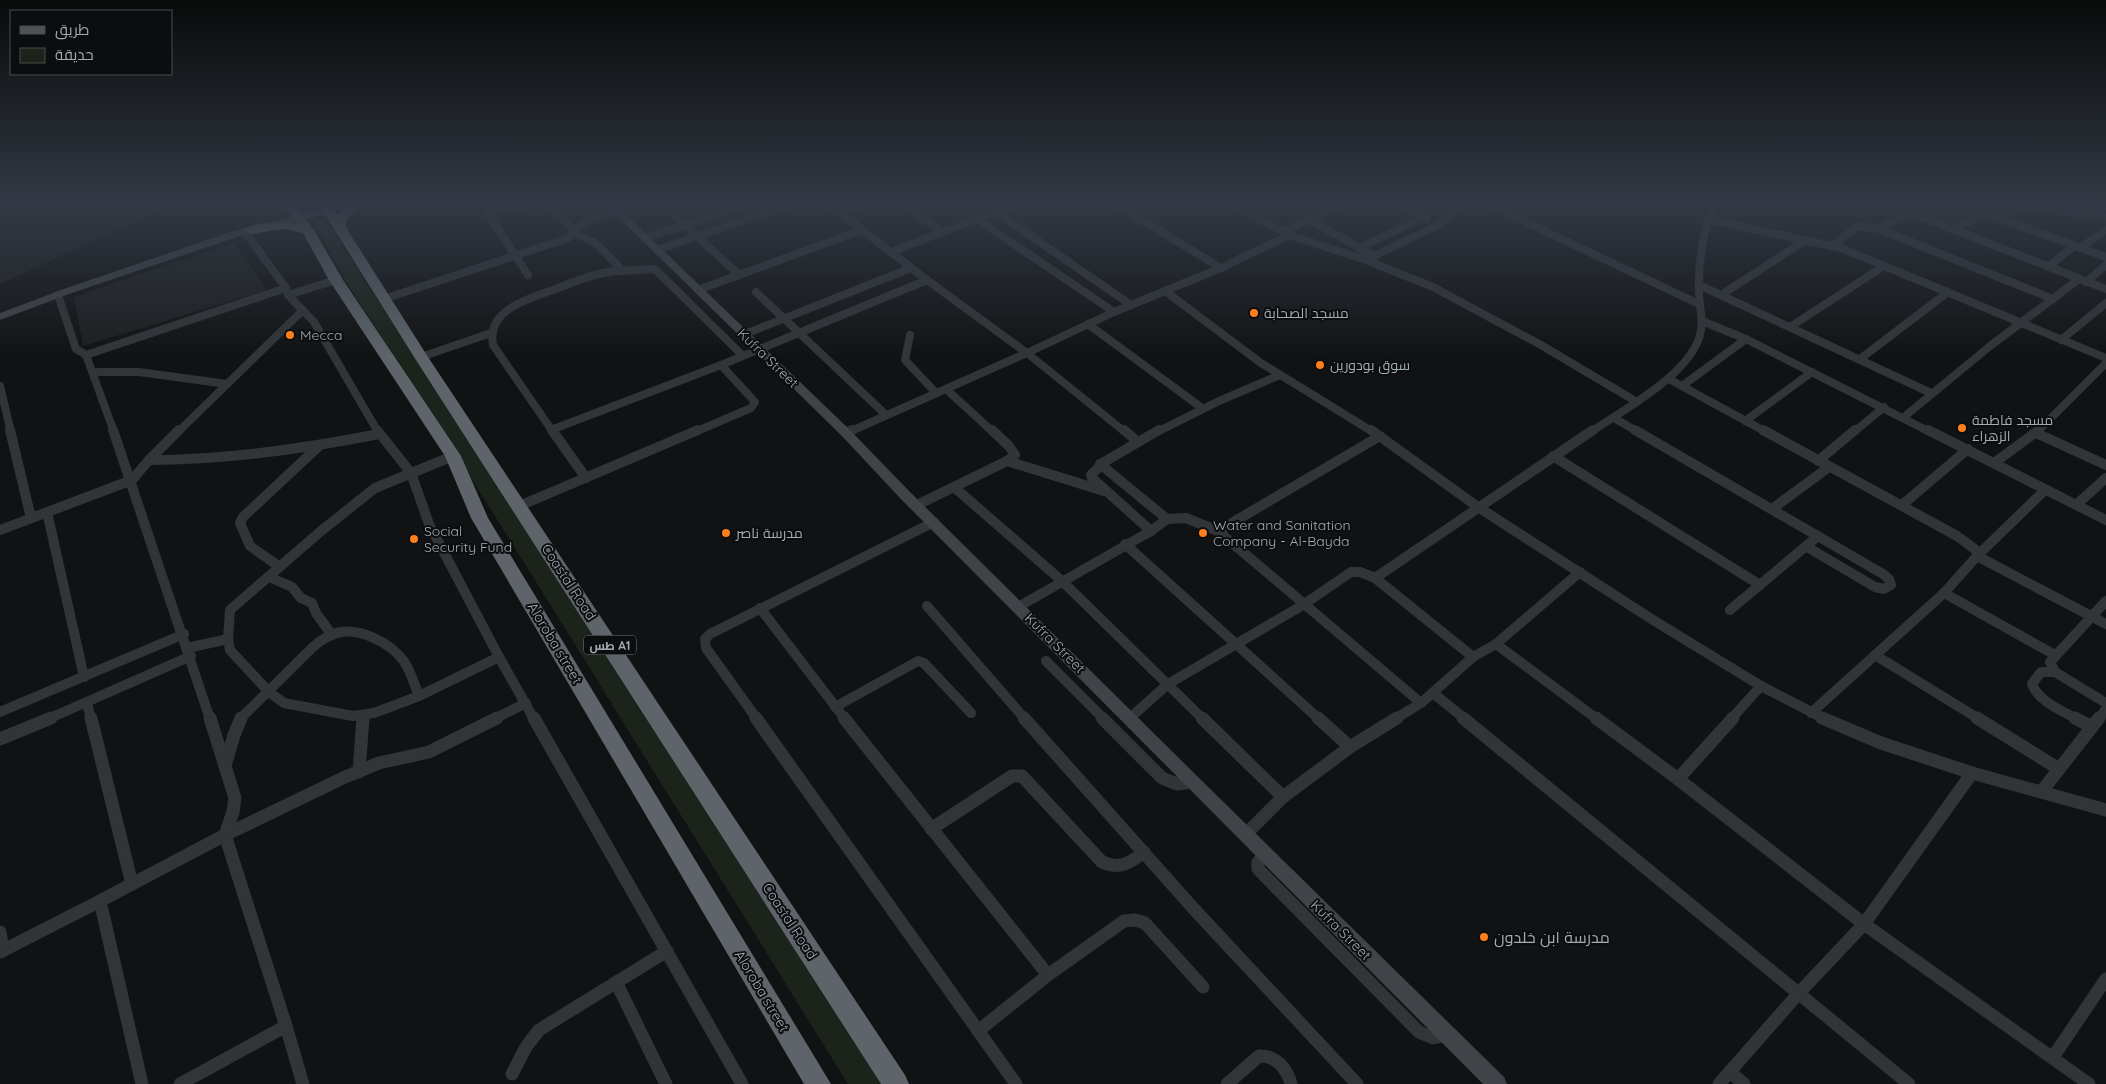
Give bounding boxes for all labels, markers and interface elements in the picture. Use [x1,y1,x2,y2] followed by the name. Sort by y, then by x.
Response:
[10,10,172,75] legend
[55,20,89,40] text: طريق
[55,45,94,64] text: حديقة
[1264,304,1349,322] place label: مسجد الصحابة
[1248,307,1260,319] marker: مسجد الصحابة
[734,324,803,392] street label: Kufra Street
[300,326,342,344] place label: Mecca
[284,329,296,341] marker: Mecca
[1330,356,1410,374] place label: سوق بودورين
[1314,359,1326,371] marker: سوق بودورين
[1972,411,2053,445] place label: مسجد فاطمة الزهراء
[1956,422,1968,434] marker: مسجد فاطمة الزهراء
[1213,516,1351,550] place label: Water and Sanitation Company - Al-Bayda
[424,522,512,556] place label: Social Security Fund
[735,524,803,542] place label: مدرسة ناصر
[720,527,732,539] marker: مدرسة ناصر
[1197,527,1209,539] marker: Water and Sanitation Company - Al-Bayda
[408,533,420,545] marker: Social Security Fund
[538,540,600,624] street label: Coastal Road
[524,599,587,687] street label: Aloroba street
[1021,609,1089,677] street label: Kufra Street
[584,636,636,654] road number: طس A1
[759,879,821,963] street label: Coastal Road
[1307,896,1375,964] street label: Kufra Street
[1494,927,1610,948] place label: مدرسة ابن خلدون
[1478,931,1490,943] marker: مدرسة ابن خلدون
[731,947,794,1035] street label: Aloroba street

